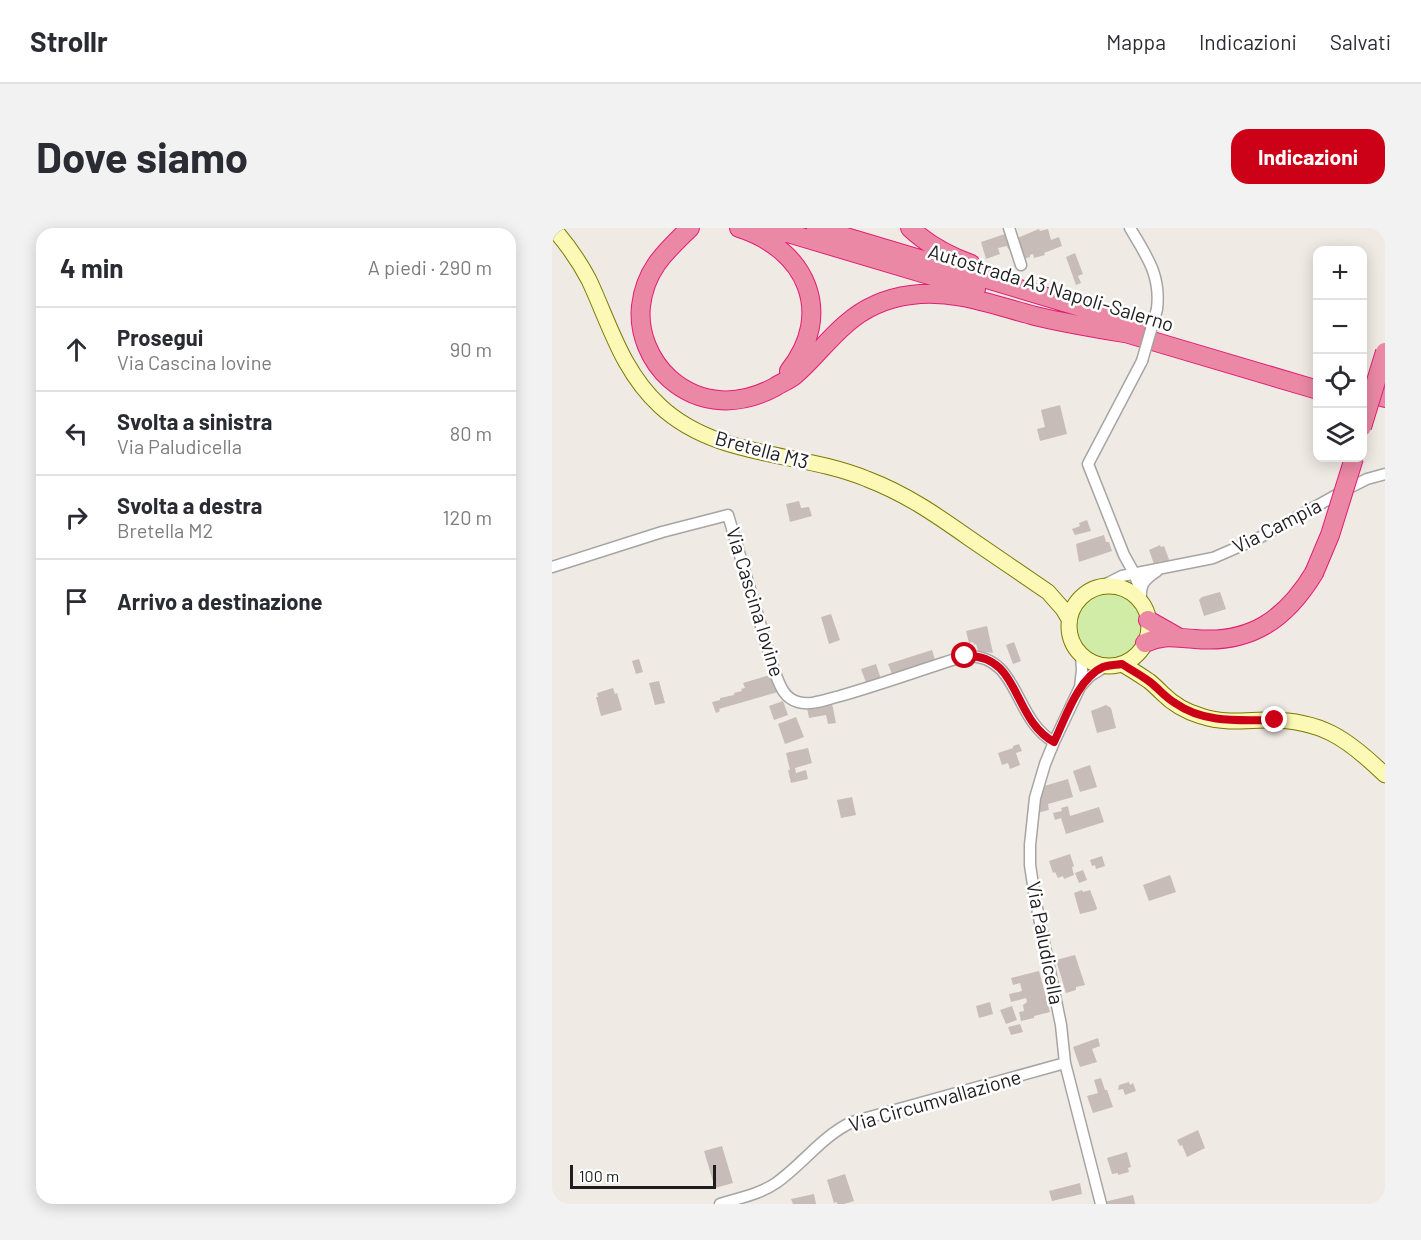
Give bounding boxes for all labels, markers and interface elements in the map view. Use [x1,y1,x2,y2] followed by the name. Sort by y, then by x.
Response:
[30,24,108,58] text: Strollr
[1106,29,1166,54] text: Mappa
[1199,29,1297,54] text: Indicazioni
[1330,29,1391,54] text: Salvati
[1231,129,1385,184] button: Indicazioni
[36,131,248,181] text: Dove siamo
[926,238,1177,336] street label: Autostrada A3 Napoli-Salerno
[1313,246,1367,462] map controls
[1313,246,1367,300] button: +
[60,252,124,283] text: 4 min
[368,255,492,279] text: A piedi · 290 m
[1313,300,1367,354] button: −
[117,324,203,350] text: Prosegui
[60,333,93,366] icon: ahead
[450,337,492,361] text: 90 m
[117,350,272,374] text: Via Cascina Iovine
[1313,354,1367,408] button: locate
[117,408,272,434] text: Svolta a sinistra
[1313,408,1367,462] button: layers
[60,417,93,450] icon: left
[450,421,492,445] text: 80 m
[713,425,812,473] street label: Bretella M3
[117,434,242,458] text: Via Paludicella
[117,492,262,518] text: Svolta a destra
[1228,493,1325,558] street label: Via Campia
[60,501,93,534] icon: right
[442,505,492,529] text: 120 m
[117,518,213,542] text: Bretella M2
[722,524,790,679] street label: Via Cascina Iovine
[60,585,93,618] icon: arrive
[117,588,323,614] text: Arrivo a destinazione
[951,642,977,668] route start
[1261,706,1287,732] route end
[1022,879,1070,1006] street label: Via Paludicella
[846,1064,1024,1136] street label: Via Circumvallazione
[570,1162,716,1190] scale bar
[579,1166,619,1185] text: 100 m

